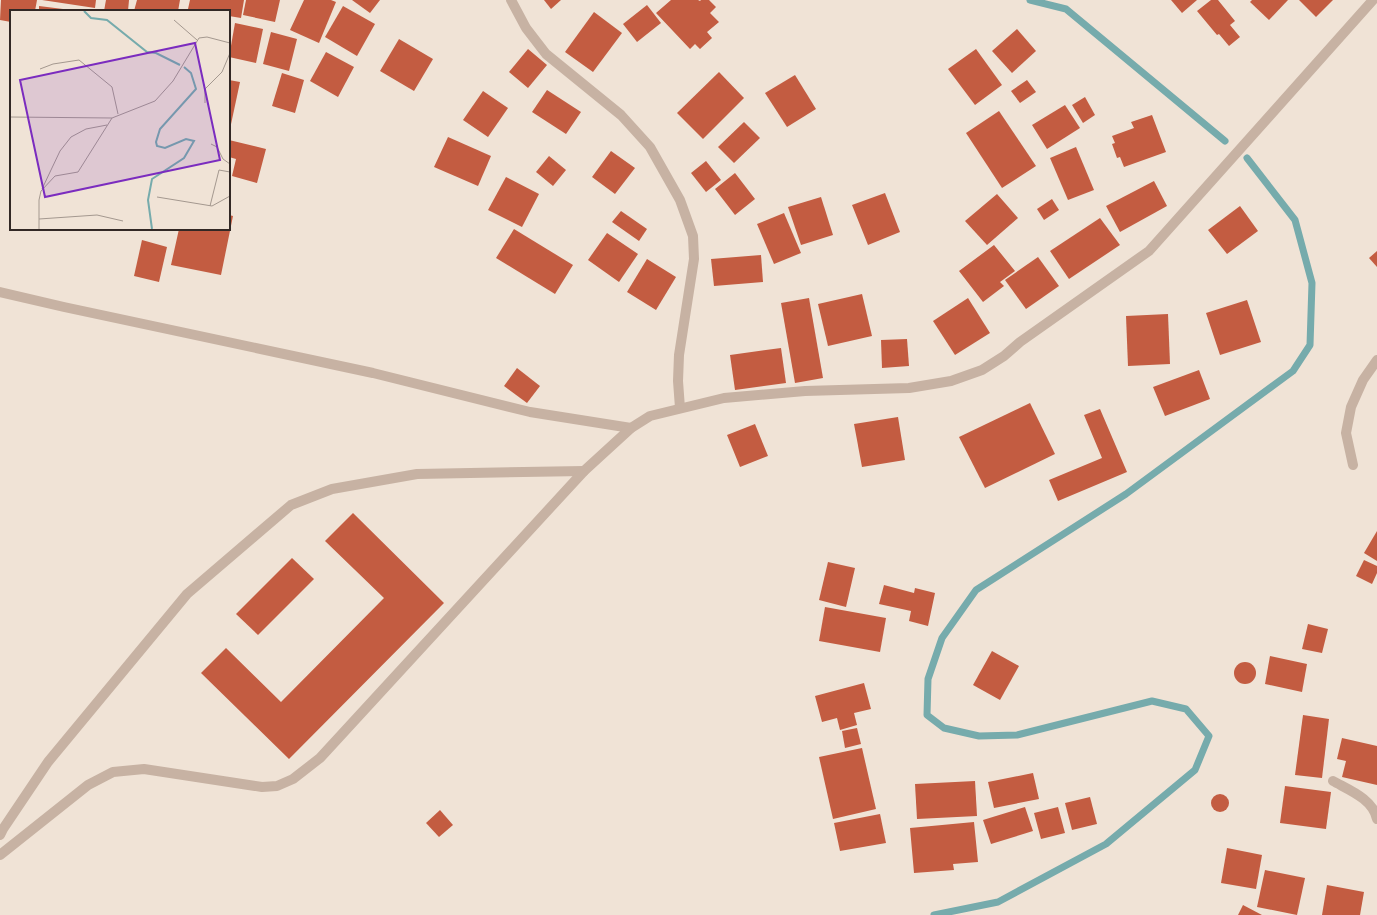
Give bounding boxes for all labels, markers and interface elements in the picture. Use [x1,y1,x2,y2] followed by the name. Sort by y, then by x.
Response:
[10,10,230,230] inset map

